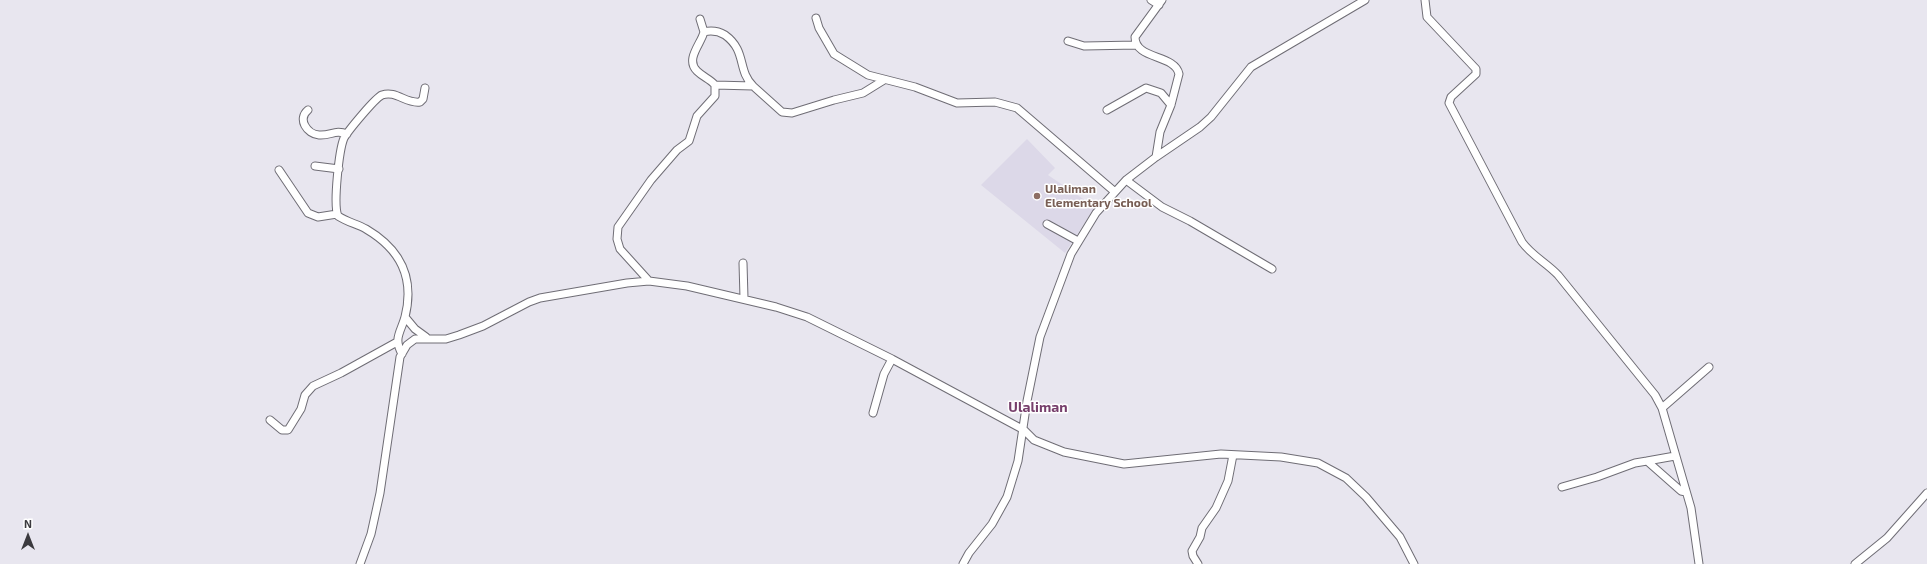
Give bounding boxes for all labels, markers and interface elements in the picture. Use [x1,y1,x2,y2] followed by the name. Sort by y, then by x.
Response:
[1045,182,1152,210] place label: Ulaliman Elementary School
[1032,191,1042,201] marker: Ulaliman Elementary School
[1008,399,1068,415] district label: Ulaliman
[8,516,48,556] north arrow
[24,517,32,530] text: N

